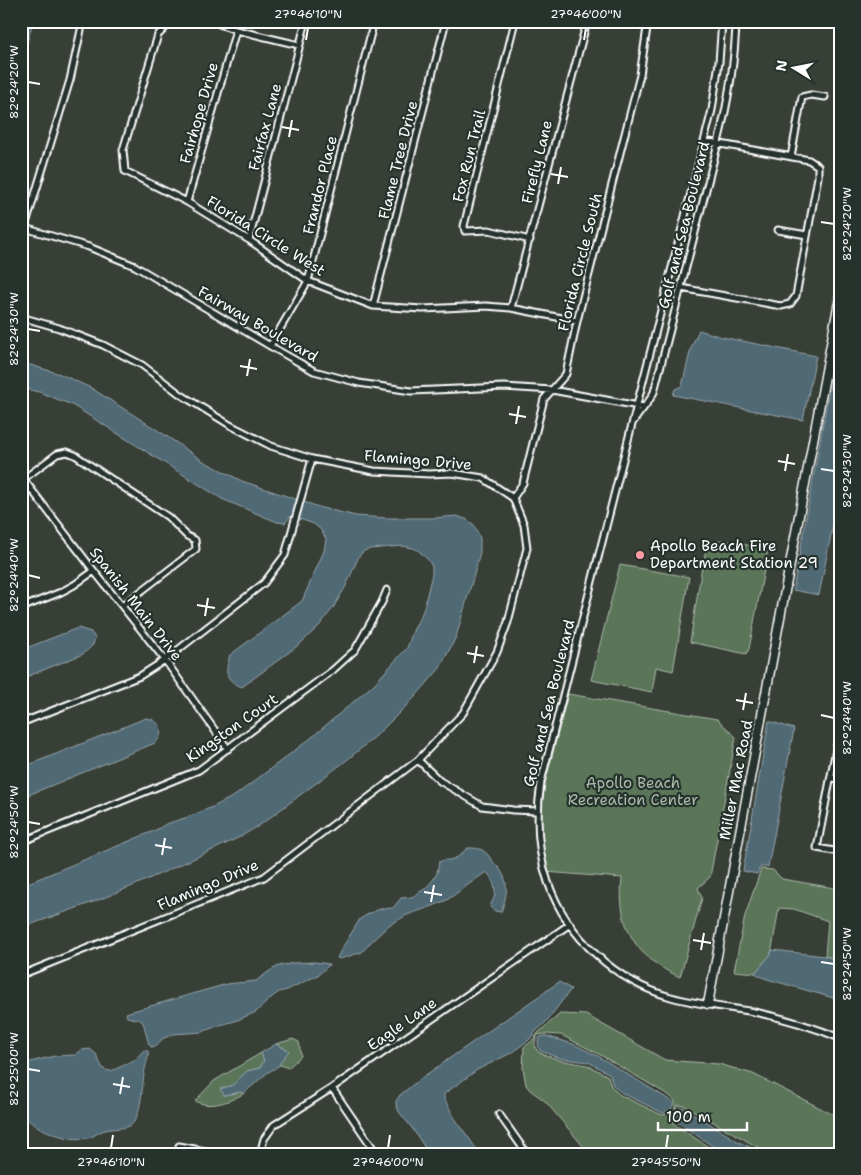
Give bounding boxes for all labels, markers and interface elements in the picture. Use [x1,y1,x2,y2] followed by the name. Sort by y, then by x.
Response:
[274,6,342,22] text: 27°46'10"N
[550,6,622,22] text: 27°46'00"N
[768,42,818,92] north arrow
[6,45,22,119] text: 82°24'20"W
[771,59,791,73] text: N
[175,60,223,166] street label: Fairhope Drive
[244,81,286,173] street label: Fairfax Lane
[374,99,422,221] street label: Flame Tree Drive
[448,107,490,204] street label: Fox Run Trail
[517,118,557,206] street label: Firefly Lane
[298,134,342,236] street label: Frandor Place
[654,139,715,311] street label: Golf and Sea Boulevard
[839,187,855,261] text: 82°24'20"W
[203,191,329,281] street label: Florida Circle West
[553,191,607,333] street label: Florida Circle South
[194,281,322,367] street label: Fairway Boulevard
[6,292,22,366] text: 82°24'30"W
[839,434,855,508] text: 82°24'30"W
[363,445,473,475] street label: Flamingo Drive
[650,536,818,573] place label: Apollo Beach Fire Department Station 29
[6,538,22,612] text: 82°24'40"W
[85,543,187,665] street label: Spanish Main Drive
[634,549,646,561] marker: Apollo Beach Fire Department Station 29
[519,617,580,789] street label: Golf and Sea Boulevard
[839,681,855,755] text: 82°24'40"W
[182,689,282,767] street label: Kingston Court
[715,718,758,842] street label: Miller Mac Road
[568,773,698,810] park label: Apollo Beach Recreation Center
[6,785,22,859] text: 82°24'50"W
[154,855,262,915] street label: Flamingo Drive
[839,927,855,1001] text: 82°24'50"W
[363,993,441,1055] street label: Eagle Lane
[6,1032,22,1106] text: 82°25'00"W
[658,1100,747,1132] scale bar
[666,1107,711,1127] text: 100 m
[77,1154,145,1170] text: 27°46'10"N
[352,1154,424,1170] text: 27°46'00"N
[631,1154,701,1170] text: 27°45'50"N

